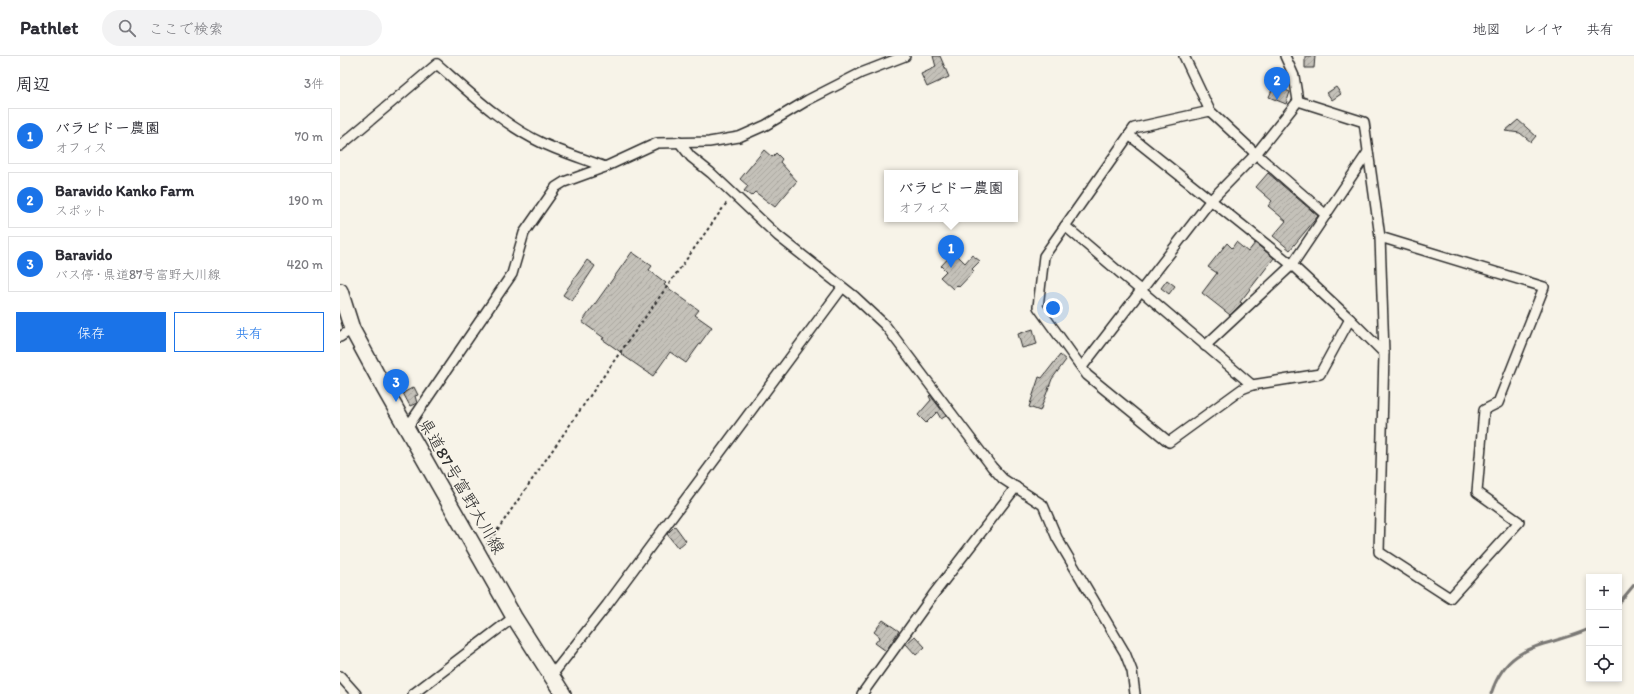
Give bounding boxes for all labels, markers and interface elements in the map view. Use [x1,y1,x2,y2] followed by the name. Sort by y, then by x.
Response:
[102,10,382,46] search box
[20,16,78,39] text: Pathlet
[116,17,138,39] icon: search
[148,20,223,38] text: ここで検索
[1473,21,1501,38] text: 地図
[1523,21,1564,38] text: レイヤ
[1586,21,1614,38] text: 共有
[1264,67,1290,100] pin: 2
[16,74,50,94] text: 周辺
[304,76,324,91] text: 3件
[55,119,160,137] text: バラビドー農園
[27,129,33,144] text: 1
[295,129,323,144] text: 70 m
[55,140,107,155] text: オフィス
[884,170,1018,222] popup
[898,179,1004,197] text: バラビドー農園
[55,182,194,200] text: Baravido Kanko Farm
[27,193,33,208] text: 2
[288,193,323,208] text: 190 m
[898,200,951,215] text: オフィス
[55,203,107,218] text: スポット
[938,235,964,268] pin: 1
[55,246,112,264] text: Baravido
[26,257,34,272] text: 3
[286,257,323,272] text: 420 m
[55,267,221,282] text: バス停 · 県道87号富野大川線
[1043,298,1063,318] your location
[16,312,166,352] button: 保存
[174,312,324,352] button: 共有
[383,369,409,402] pin: 3
[415,414,509,558] street label: 県道87号富野大川線
[1586,574,1622,682] map controls
[1586,574,1622,610] button: +
[1586,610,1622,646] button: −
[1586,646,1622,682] button: locate

